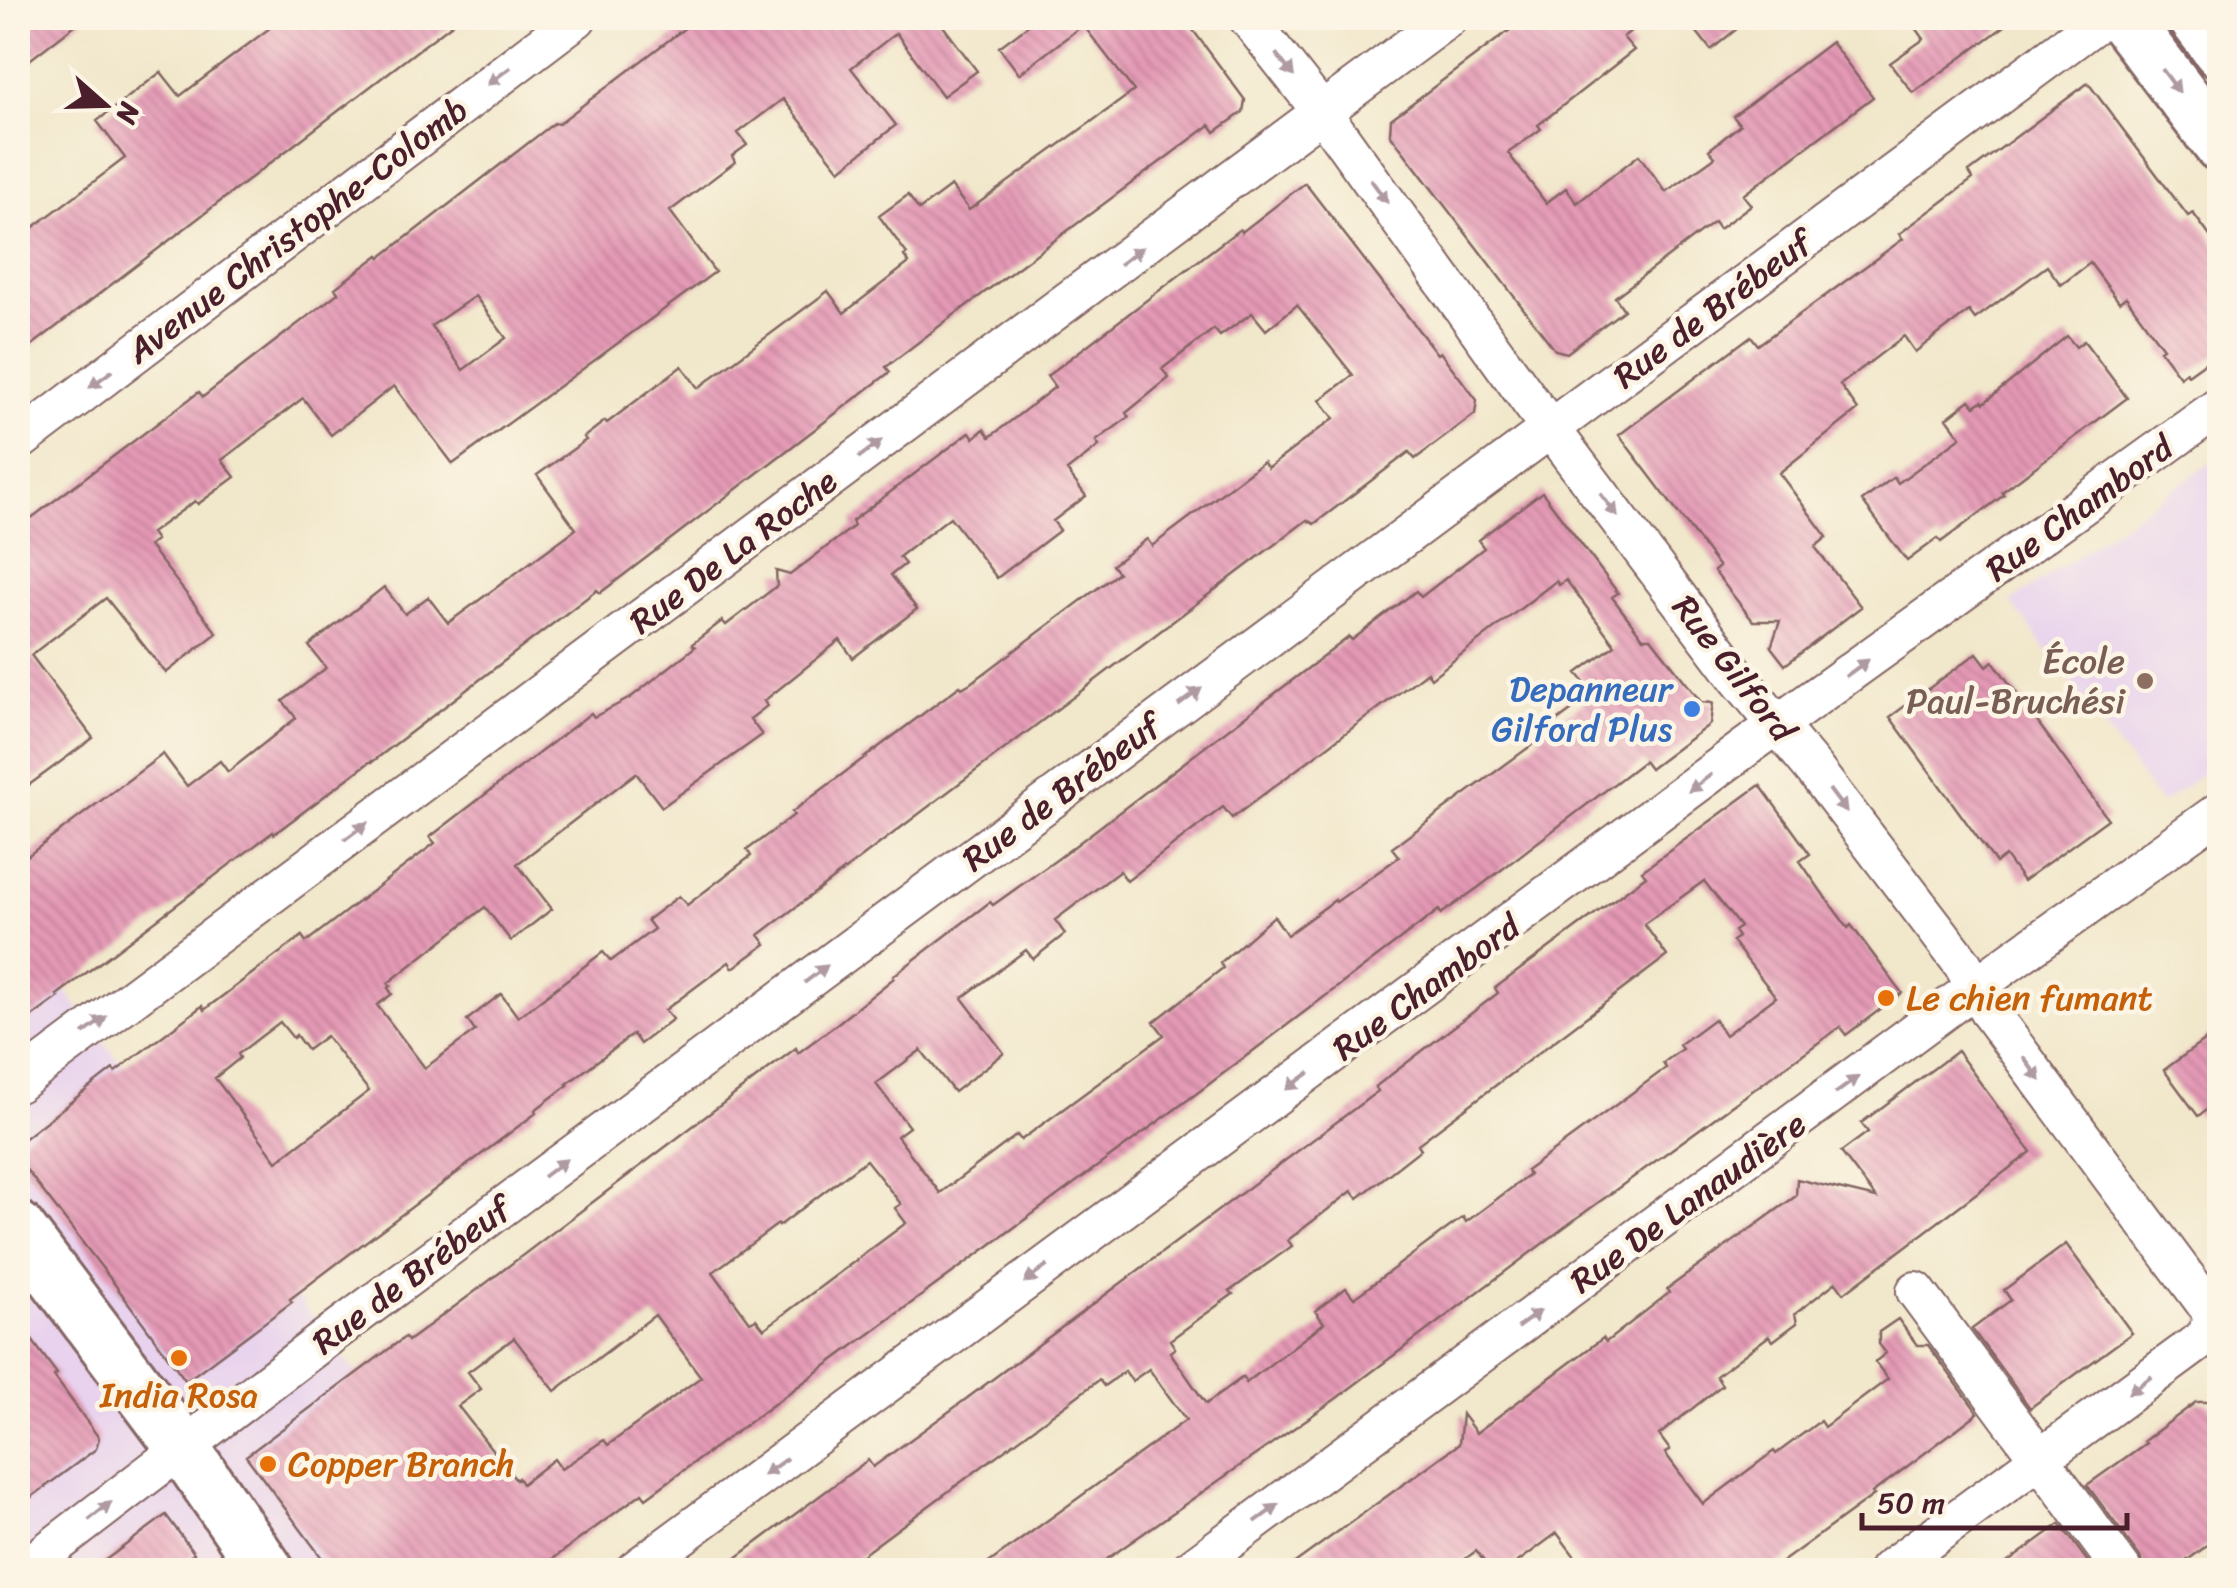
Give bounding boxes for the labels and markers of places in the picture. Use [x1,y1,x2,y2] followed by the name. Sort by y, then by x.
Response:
[1906,630,2126,732] place label: École Paul-Bruchési
[1491,658,1675,760] place label: Depanneur Gilford Plus
[2134,670,2156,692] marker: École Paul-Bruchési
[1681,698,1703,720] marker: Depanneur Gilford Plus
[1906,967,2153,1029] place label: Le chien fumant
[1875,987,1897,1009] marker: Le chien fumant
[168,1347,190,1369] marker: India Rosa
[99,1364,258,1426] place label: India Rosa
[288,1433,515,1495] place label: Copper Branch
[257,1453,279,1475] marker: Copper Branch

